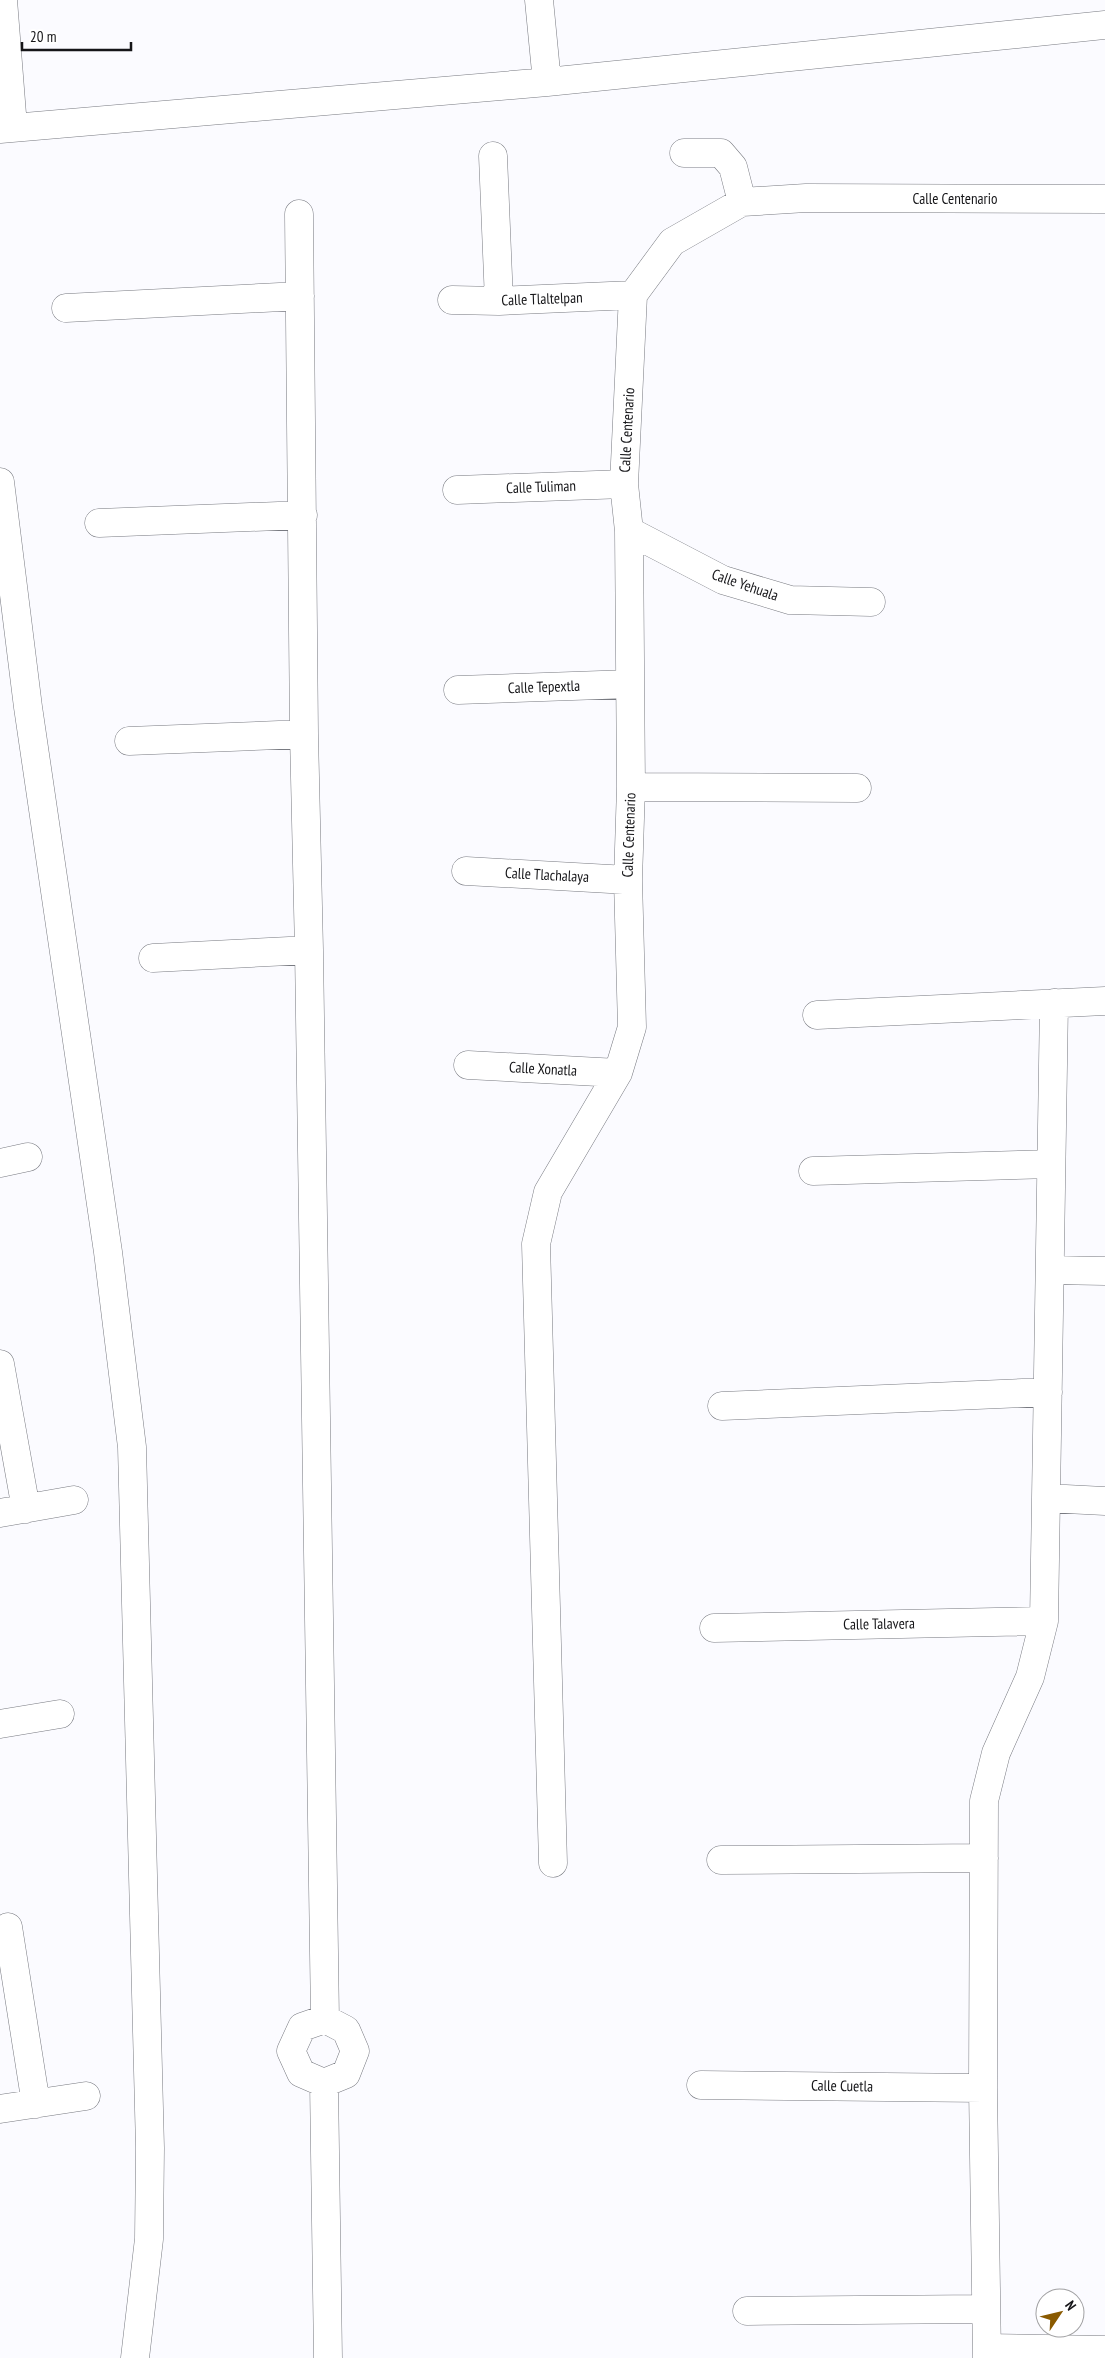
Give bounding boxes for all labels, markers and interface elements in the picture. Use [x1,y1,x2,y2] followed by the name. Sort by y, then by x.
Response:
[22,20,131,52] scale bar
[30,27,56,46] text: 20 m
[913,189,997,208] street label: Calle Centenario
[501,288,583,309] street label: Calle Tlaltelpan
[615,387,638,473] street label: Calle Centenario
[506,476,576,497] street label: Calle Tuliman
[709,564,781,605] street label: Calle Yehuala
[508,676,580,697] street label: Calle Tepextla
[618,792,639,878] street label: Calle Centenario
[505,863,589,886] street label: Calle Tlachalaya
[508,1057,578,1080] street label: Calle Xonatla
[843,1613,915,1634] street label: Calle Talavera
[811,2075,873,2096] street label: Calle Cuetla
[1035,2288,1085,2338] north arrow
[1061,2297,1080,2314] text: N

